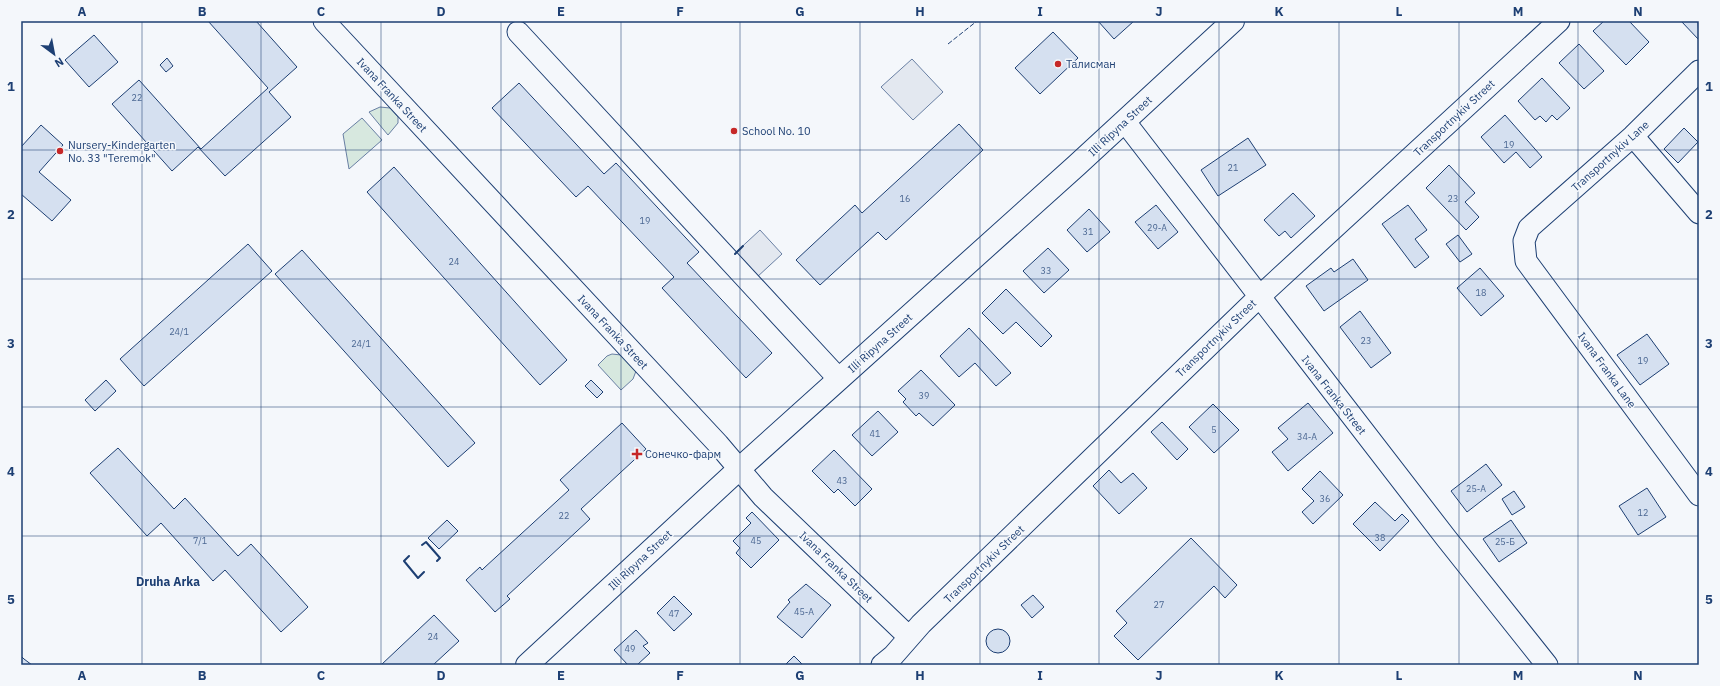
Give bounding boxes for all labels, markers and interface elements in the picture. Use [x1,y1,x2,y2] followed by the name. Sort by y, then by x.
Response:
[78,3,87,20] text: A
[198,3,207,20] text: B
[317,3,326,20] text: C
[436,3,446,20] text: D
[557,3,565,20] text: E
[676,3,684,20] text: F
[795,3,805,20] text: G
[915,3,925,20] text: H
[1037,3,1043,20] text: I
[1155,3,1163,20] text: J
[1274,3,1284,20] text: K
[1396,3,1403,20] text: L
[1513,3,1523,20] text: M
[1633,3,1643,20] text: N
[34,34,74,74] north arrow
[52,54,66,71] text: N
[354,55,430,135] street label: Ivana Franka Street
[1066,57,1116,71] place label: Талисман
[1053,59,1063,69] marker: Талисман
[1410,77,1498,159] street label: Transportnykiv Street
[7,78,15,95] text: 1
[1705,78,1713,95] text: 1
[132,92,142,103] house number: 22
[1085,93,1155,159] street label: Illi Ripyna Street
[1568,117,1652,195] street label: Transportnykiv Lane
[742,124,811,138] place label: School No. 10
[729,126,739,136] marker: School No. 10
[68,138,175,165] place label: Nursery-Kindergarten No. 33 "Teremok"
[1504,139,1514,150] house number: 19
[55,146,65,156] marker: Nursery-Kindergarten No. 33 "Teremok"
[1228,162,1238,173] house number: 21
[900,193,910,204] house number: 16
[1448,193,1458,204] house number: 23
[7,206,15,223] text: 2
[1705,206,1713,223] text: 2
[640,215,650,226] house number: 19
[1147,222,1167,233] house number: 29-А
[1083,226,1093,237] house number: 31
[449,256,459,267] house number: 24
[1041,265,1051,276] house number: 33
[1476,287,1486,298] house number: 18
[575,292,651,372] street label: Ivana Franka Street
[1173,296,1259,380] street label: Transportnykiv Street
[845,310,915,376] street label: Illi Ripyna Street
[169,326,189,337] house number: 24/1
[1575,329,1639,411] street label: Ivana Franka Lane
[7,335,15,352] text: 3
[1361,335,1371,346] house number: 23
[1705,335,1713,352] text: 3
[351,338,371,349] house number: 24/1
[1299,353,1369,438] street label: Ivana Franka Street
[1638,355,1648,366] house number: 19
[919,390,929,401] house number: 39
[1211,424,1217,435] house number: 5
[870,428,880,439] house number: 41
[1297,431,1317,442] house number: 34-А
[645,447,721,461] place label: Сонечко-фарм
[632,449,642,459] marker: Сонечко-фарм
[7,463,15,480] text: 4
[1705,463,1713,480] text: 4
[837,475,847,486] house number: 43
[1466,483,1486,494] house number: 25-А
[1320,493,1330,504] house number: 36
[1638,507,1648,518] house number: 12
[559,510,569,521] house number: 22
[941,522,1027,606] street label: Transportnykiv Street
[605,527,675,593] street label: Illi Ripyna Street
[796,528,876,606] street label: Ivana Franka Street
[1375,532,1385,543] house number: 38
[193,535,207,546] house number: 7/1
[751,535,761,546] house number: 45
[1495,536,1515,547] house number: 25-Б
[136,574,200,589] district label: Druha Arka
[7,591,15,608] text: 5
[1705,591,1713,608] text: 5
[1154,599,1164,610] house number: 27
[794,606,814,617] house number: 45-А
[669,608,679,619] house number: 47
[428,631,438,642] house number: 24
[625,643,635,654] house number: 49
[78,667,87,684] text: A
[198,667,207,684] text: B
[317,667,326,684] text: C
[436,667,446,684] text: D
[557,667,565,684] text: E
[676,667,684,684] text: F
[795,667,805,684] text: G
[915,667,925,684] text: H
[1037,667,1043,684] text: I
[1155,667,1163,684] text: J
[1274,667,1284,684] text: K
[1396,667,1403,684] text: L
[1513,667,1523,684] text: M
[1633,667,1643,684] text: N

